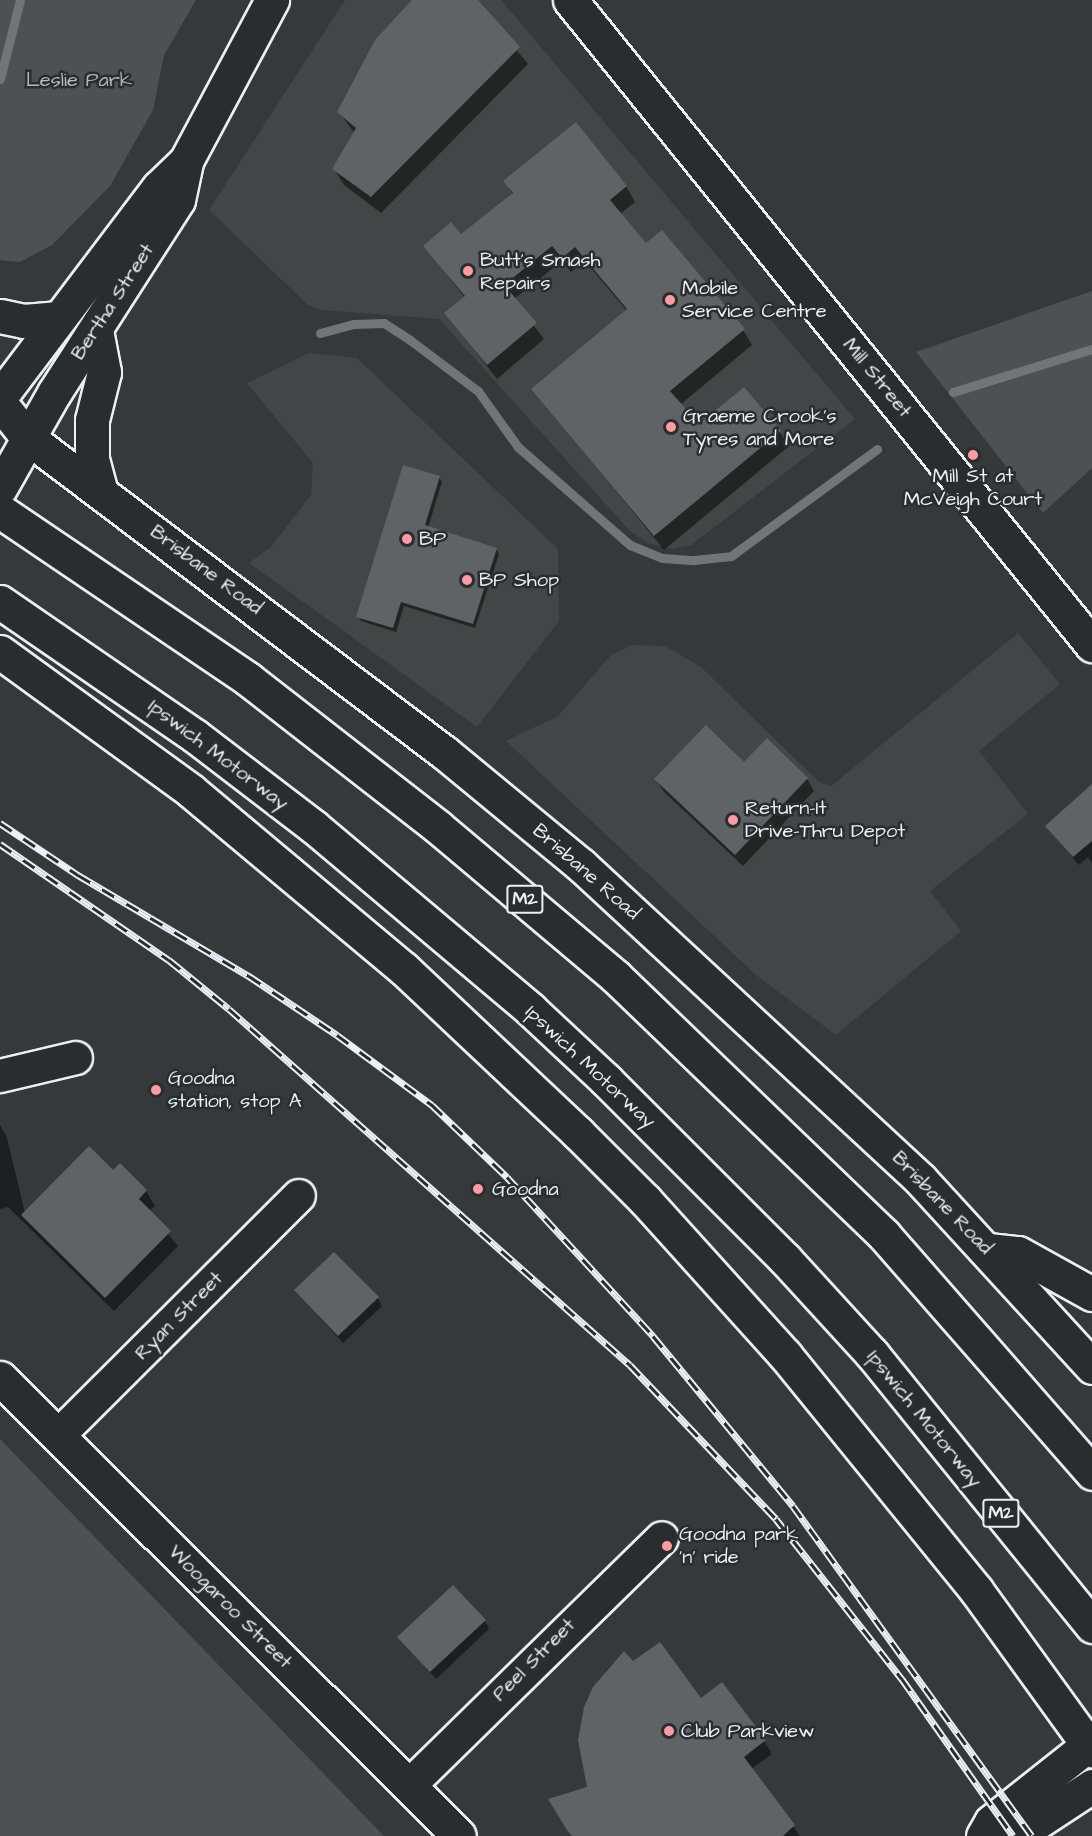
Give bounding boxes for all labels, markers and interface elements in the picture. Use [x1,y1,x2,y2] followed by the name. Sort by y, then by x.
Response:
[26,68,132,92] park label: Leslie Park
[66,239,160,365] street label: Bertha Street
[480,248,600,295] place label: Butt's Smash Repairs
[461,264,475,278] marker: Butt's Smash Repairs
[682,276,827,323] place label: Mobile Service Centre
[663,293,677,307] marker: Mobile Service Centre
[838,333,916,423] street label: Mill Street
[683,404,837,451] place label: Graeme Crook's Tyres and More
[664,420,678,434] marker: Graeme Crook's Tyres and More
[966,448,980,462] marker: Mill St at McVeigh Court
[904,464,1042,511] place label: Mill St at McVeigh Court
[145,520,267,620] street label: Brisbane Road
[419,527,446,551] place label: BP
[400,532,414,546] marker: BP
[479,568,559,592] place label: BP Shop
[460,573,474,587] marker: BP Shop
[143,694,293,816] street label: Ipswich Motorway
[745,796,905,843] place label: Return-It Drive-Thru Depot
[726,813,740,827] marker: Return-It Drive-Thru Depot
[527,819,645,925] street label: Brisbane Road
[506,884,544,914] road number: M2
[520,1000,660,1134] street label: Ipswich Motorway
[168,1066,302,1113] place label: Goodna station, stop A
[149,1083,163,1097] marker: Goodna station, stop A
[887,1146,997,1260] street label: Brisbane Road
[492,1177,559,1201] place label: Goodna
[469,1180,487,1198] marker: Goodna
[130,1267,228,1365] street label: Ryan Street
[861,1346,987,1492] street label: Ipswich Motorway
[982,1498,1020,1528] road number: M2
[679,1523,798,1570] place label: Goodna park 'n' ride
[660,1539,674,1553] marker: Goodna park 'n' ride
[163,1540,297,1674] street label: Woogaroo Street
[488,1614,580,1706] street label: Peel Street
[681,1719,814,1743] place label: Club Parkview
[662,1724,676,1738] marker: Club Parkview

